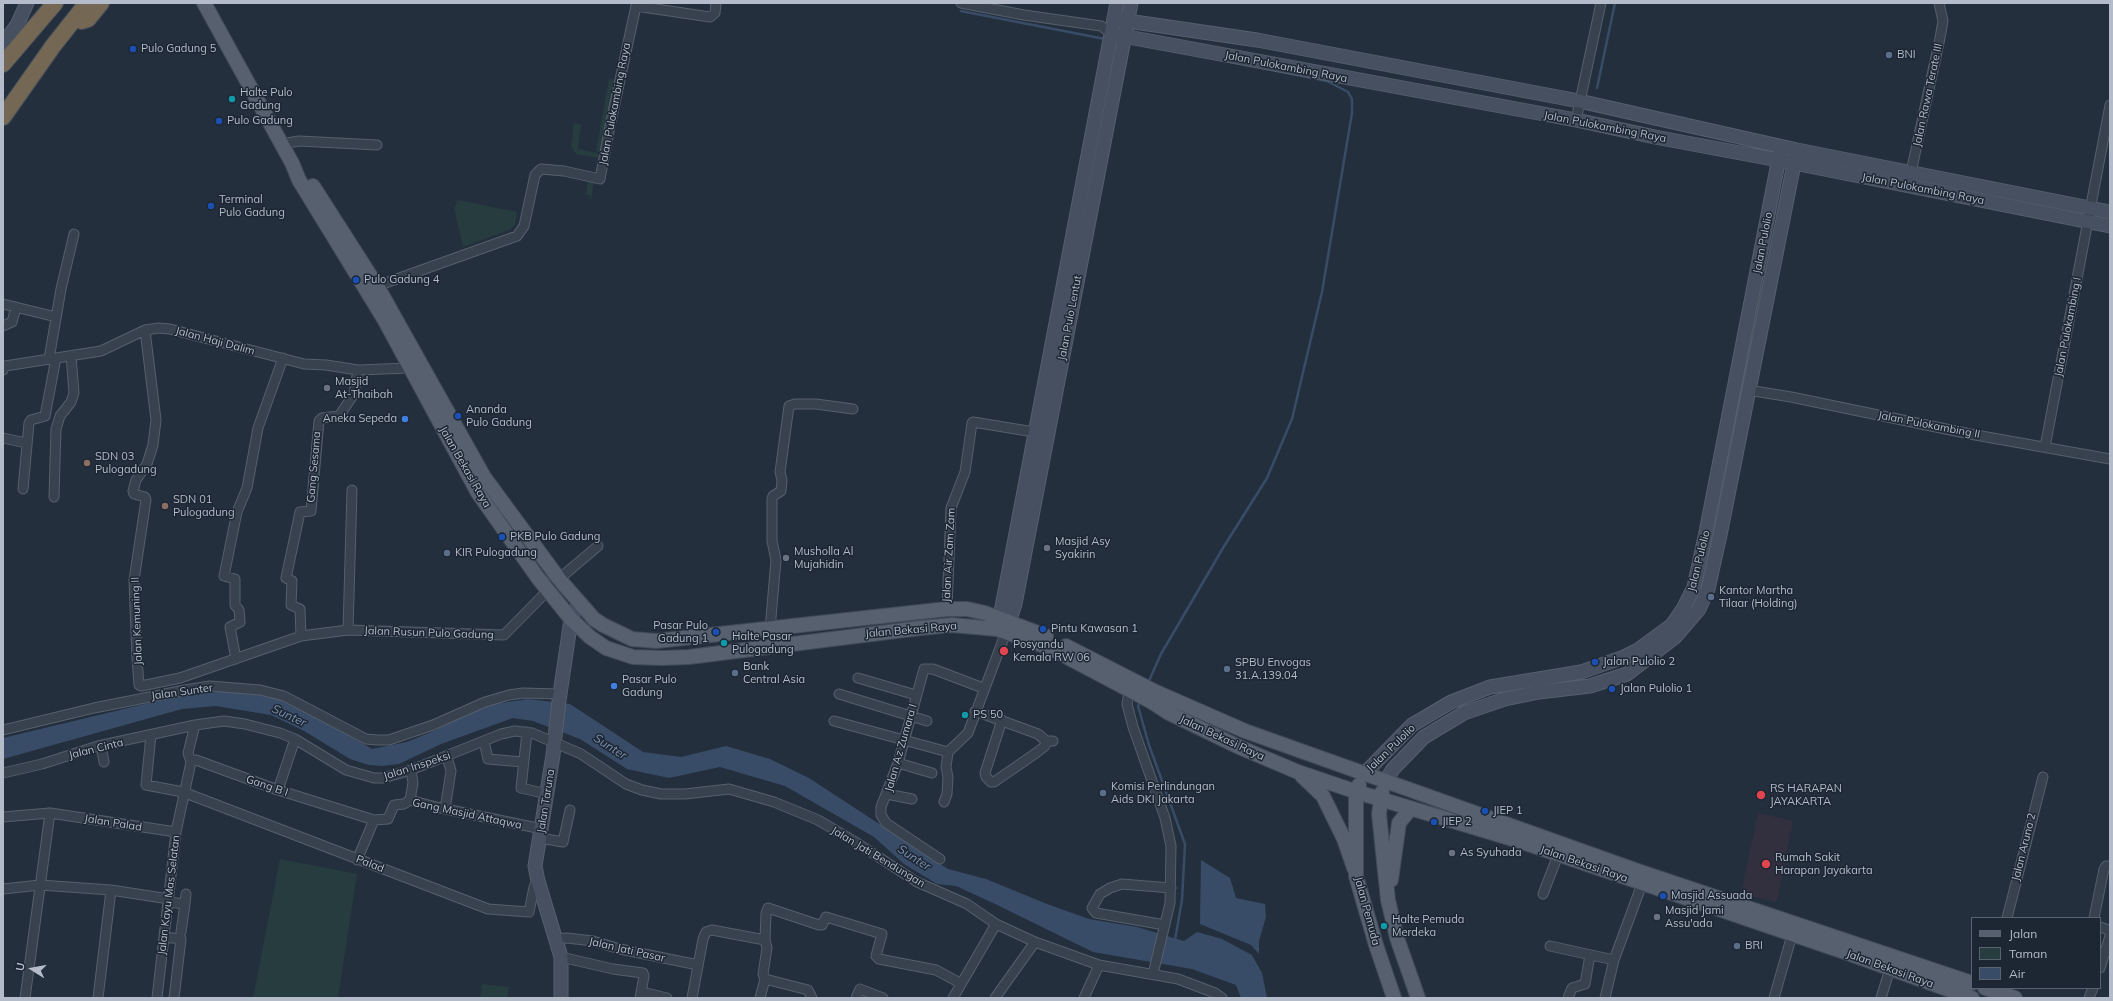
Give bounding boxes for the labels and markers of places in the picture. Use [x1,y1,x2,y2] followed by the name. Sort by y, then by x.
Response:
[141,42,216,56] place label: Pulo Gadung 5
[128,44,138,54] marker: Pulo Gadung 5
[1897,48,1916,62] place label: BNI
[1884,50,1894,60] marker: BNI
[240,86,293,112] place label: Halte Pulo Gadung
[227,94,237,104] marker: Halte Pulo Gadung
[227,114,293,128] place label: Pulo Gadung
[214,116,224,126] marker: Pulo Gadung
[219,193,285,219] place label: Terminal Pulo Gadung
[206,201,216,211] marker: Terminal Pulo Gadung
[364,273,439,287] place label: Pulo Gadung 4
[351,275,361,285] marker: Pulo Gadung 4
[335,375,393,401] place label: Masjid At-Thaibah
[322,383,332,393] marker: Masjid At-Thaibah
[466,403,532,429] place label: Ananda Pulo Gadung
[453,411,463,421] marker: Ananda Pulo Gadung
[323,412,397,426] place label: Aneka Sepeda
[400,414,410,424] marker: Aneka Sepeda
[95,450,157,476] place label: SDN 03 Pulogadung
[82,458,92,468] marker: SDN 03 Pulogadung
[173,493,235,519] place label: SDN 01 Pulogadung
[160,501,170,511] marker: SDN 01 Pulogadung
[510,530,600,544] place label: PKB Pulo Gadung
[497,532,507,542] marker: PKB Pulo Gadung
[1055,535,1110,561] place label: Masjid Asy Syakirin
[1042,543,1052,553] marker: Masjid Asy Syakirin
[794,545,853,571] place label: Musholla Al Mujahidin
[455,546,537,560] place label: KIR Pulogadung
[442,548,452,558] marker: KIR Pulogadung
[781,553,791,563] marker: Musholla Al Mujahidin
[1719,584,1798,610] place label: Kantor Martha Tilaar (Holding)
[1706,592,1716,602] marker: Kantor Martha Tilaar (Holding)
[653,619,708,645] place label: Pasar Pulo Gadung 1
[1051,622,1138,636] place label: Pintu Kawasan 1
[1038,624,1048,634] marker: Pintu Kawasan 1
[711,627,721,637] marker: Pasar Pulo Gadung 1
[732,630,794,656] place label: Halte Pasar Pulogadung
[719,638,729,648] marker: Halte Pasar Pulogadung
[1013,638,1090,664] place label: Posyandu Kemala RW 06
[998,645,1010,657] marker: Posyandu Kemala RW 06
[1603,655,1675,669] place label: Jalan Pulolio 2
[1235,656,1311,682] place label: SPBU Envogas 31.A.139.04
[1590,657,1600,667] marker: Jalan Pulolio 2
[743,660,805,686] place label: Bank Central Asia
[1222,664,1232,674] marker: SPBU Envogas 31.A.139.04
[730,668,740,678] marker: Bank Central Asia
[622,673,677,699] place label: Pasar Pulo Gadung
[609,681,619,691] marker: Pasar Pulo Gadung
[1620,682,1692,696] place label: Jalan Pulolio 1
[1607,684,1617,694] marker: Jalan Pulolio 1
[973,708,1003,722] place label: PS 50
[960,710,970,720] marker: PS 50
[1111,780,1215,806] place label: Komisi Perlindungan Aids DKI Jakarta
[1770,782,1842,808] place label: RS HARAPAN JAYAKARTA
[1098,788,1108,798] marker: Komisi Perlindungan Aids DKI Jakarta
[1755,789,1767,801] marker: RS HARAPAN JAYAKARTA
[1493,804,1523,818] place label: JIEP 1
[1480,806,1490,816] marker: JIEP 1
[1442,815,1472,829] place label: JIEP 2
[1429,817,1439,827] marker: JIEP 2
[1460,846,1522,860] place label: As Syuhada
[1447,848,1457,858] marker: As Syuhada
[1775,851,1873,877] place label: Rumah Sakit Harapan Jayakarta
[1760,858,1772,870] marker: Rumah Sakit Harapan Jayakarta
[1671,889,1752,903] place label: Masjid Assuada
[1658,891,1668,901] marker: Masjid Assuada
[1665,904,1724,930] place label: Masjid Jami Assu'ada
[1652,912,1662,922] marker: Masjid Jami Assu'ada
[1392,913,1464,939] place label: Halte Pemuda Merdeka
[1379,921,1389,931] marker: Halte Pemuda Merdeka
[1745,939,1763,953] place label: BRI
[1732,941,1742,951] marker: BRI

